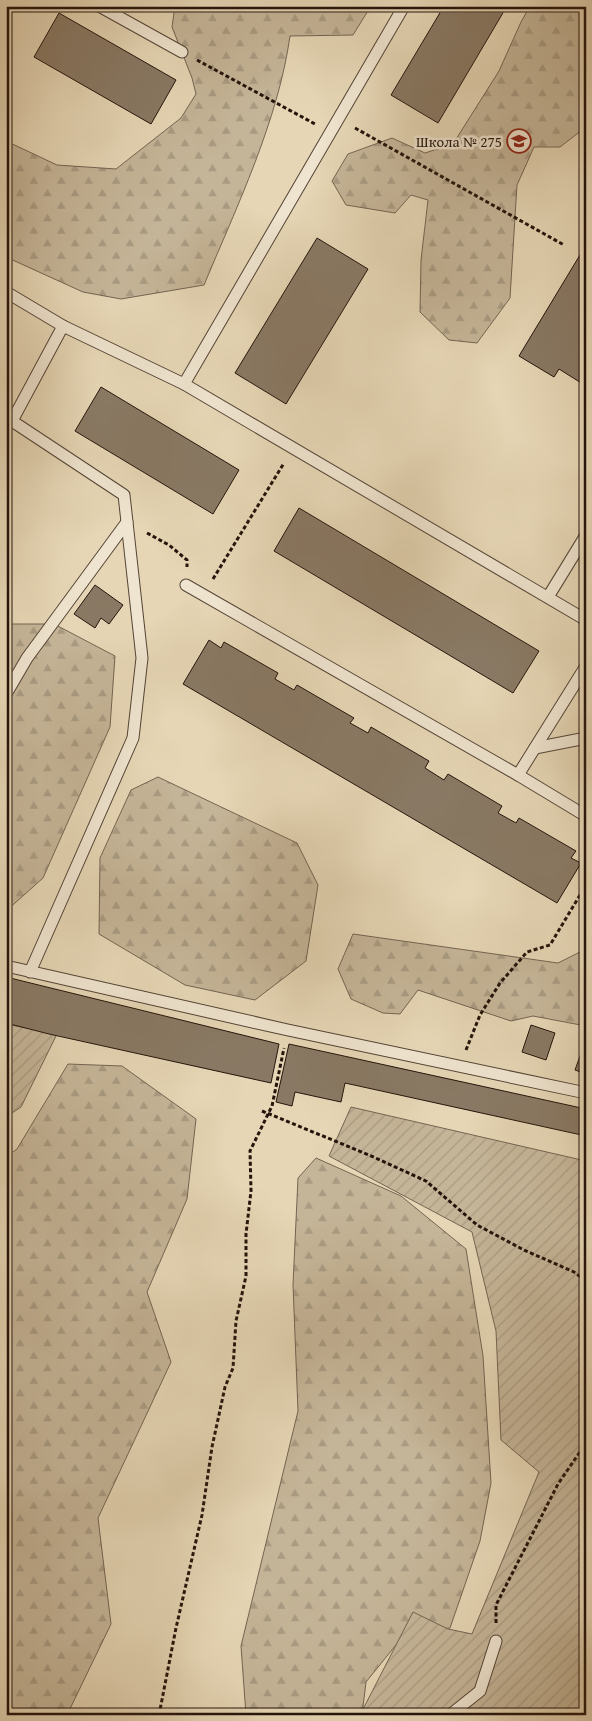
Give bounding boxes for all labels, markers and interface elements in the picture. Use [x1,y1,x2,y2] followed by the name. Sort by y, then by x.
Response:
[506,128,532,154] school or university icon: Школа № 275
[416,131,502,152] place label: Школа № 275

